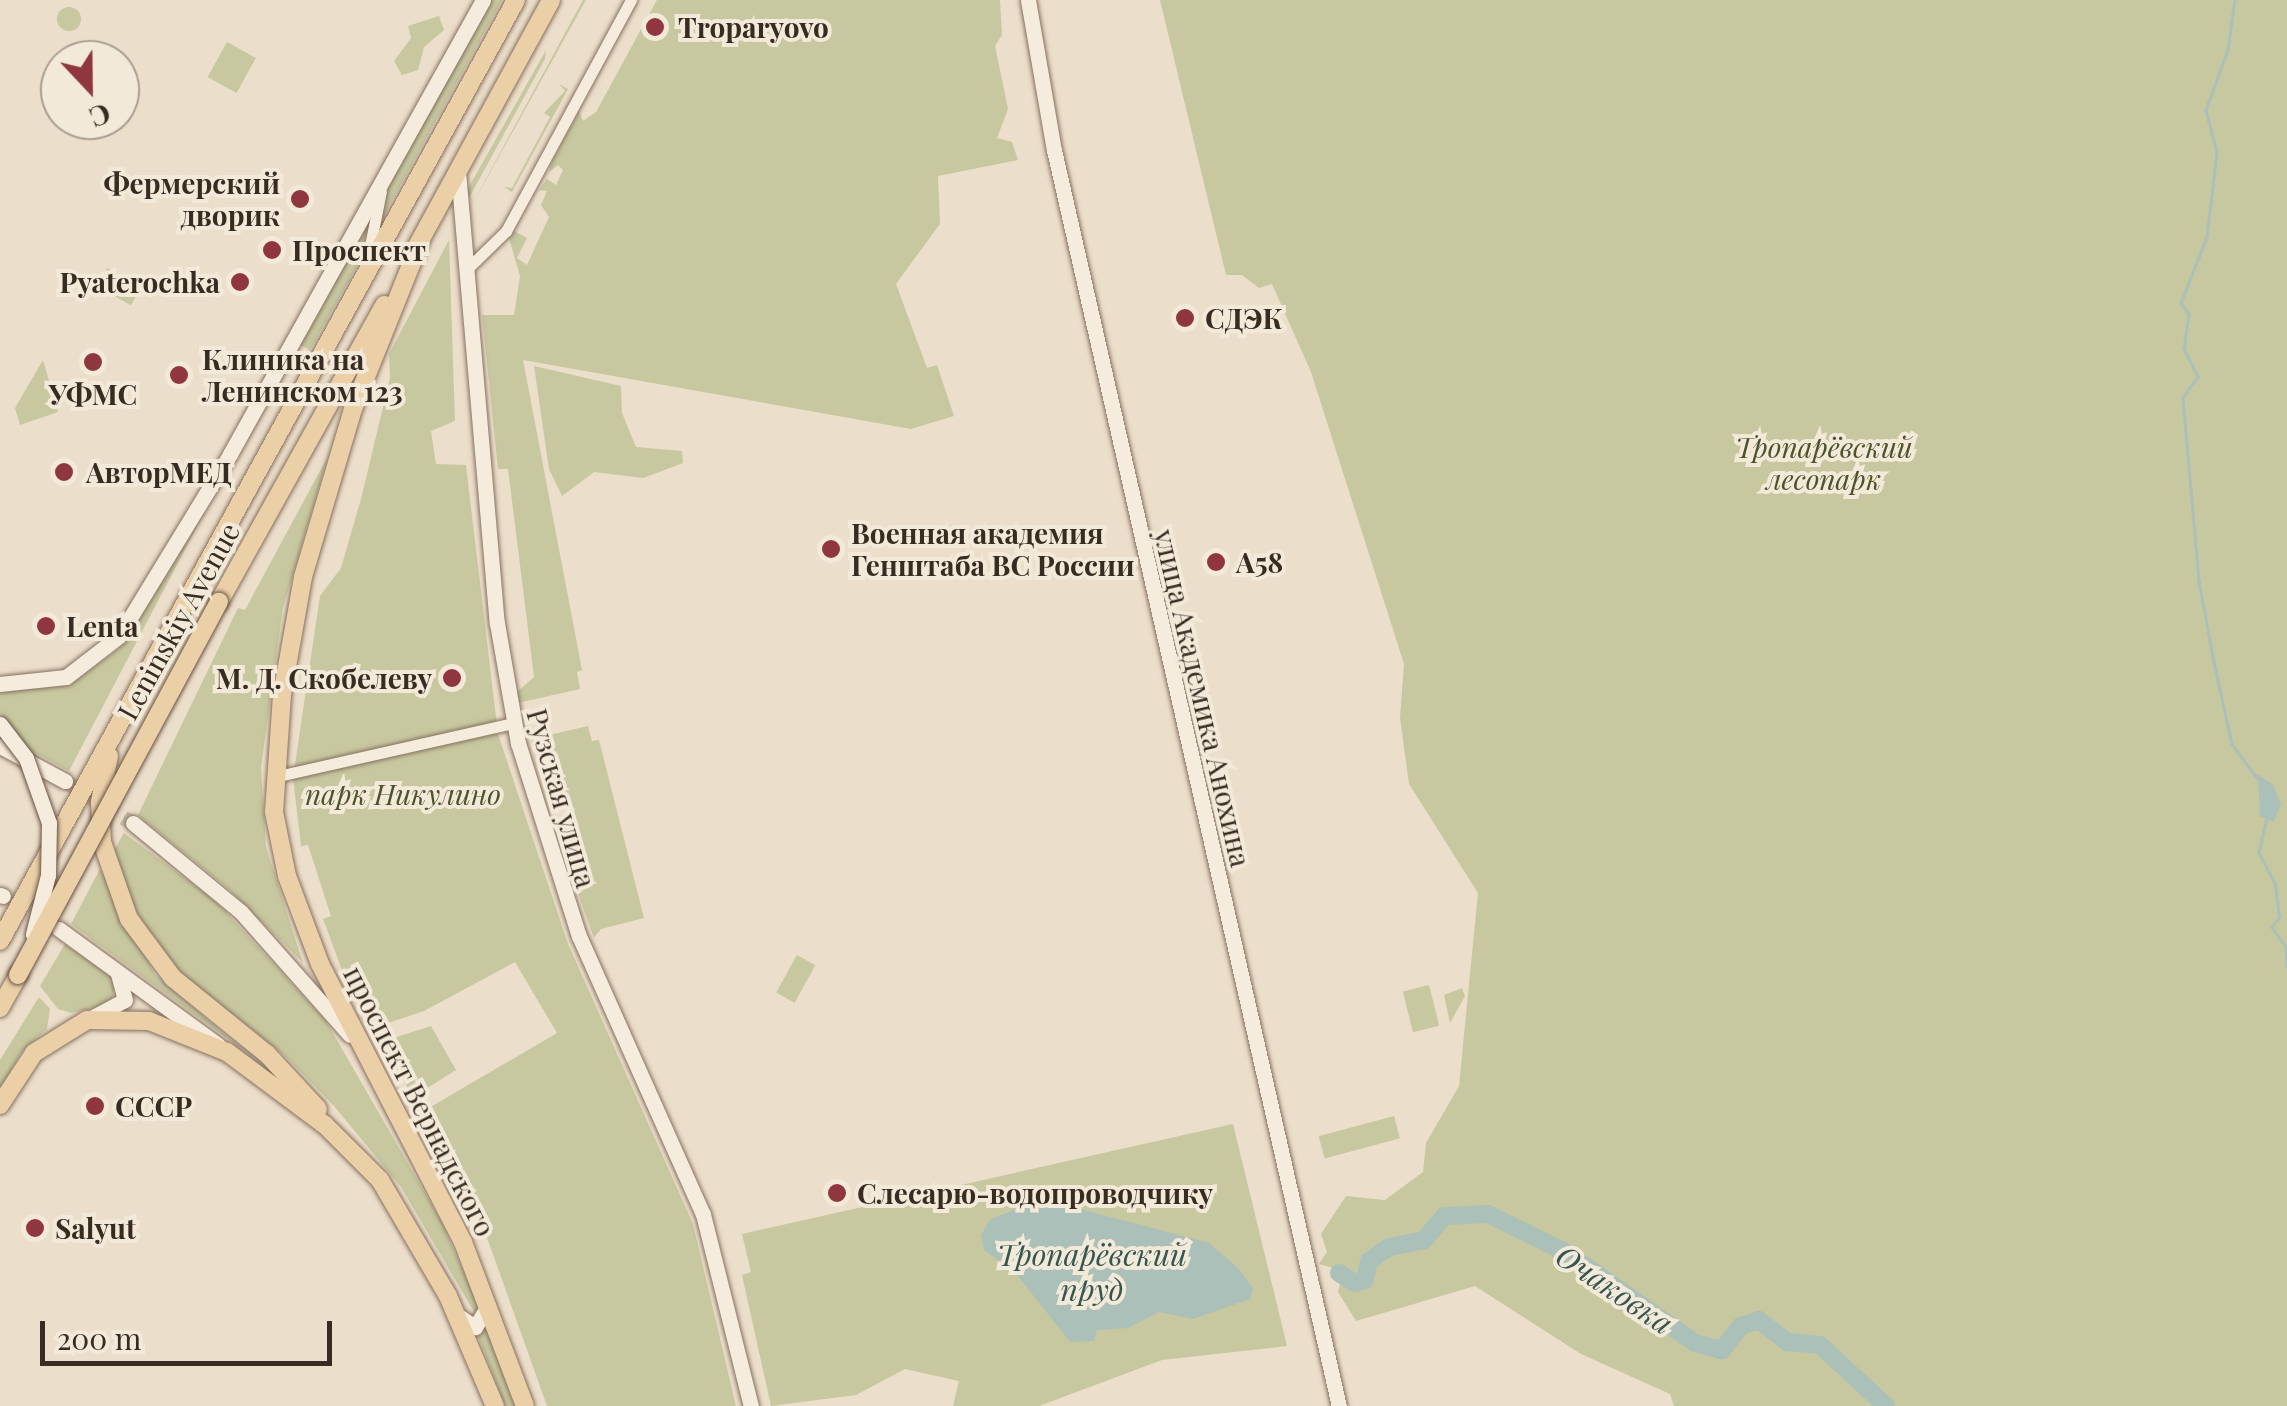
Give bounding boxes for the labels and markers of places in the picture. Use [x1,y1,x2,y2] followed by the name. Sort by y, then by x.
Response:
[678,10,829,44] place label: Troparyovo
[642,14,668,40] marker: Troparyovo
[104,166,280,232] place label: Фермерский дворик
[289,188,311,210] marker: Фермерский дворик
[292,233,426,267] place label: Проспект
[261,239,283,261] marker: Проспект
[59,265,220,299] place label: Pyaterochka
[229,271,251,293] marker: Pyaterochka
[1205,301,1283,335] place label: СДЭК
[1174,307,1196,329] marker: СДЭК
[202,342,403,408] place label: Клиника на Ленинском 123
[82,351,104,373] marker: УФМС
[166,362,192,388] marker: Клиника на Ленинском 123
[49,377,137,411] place label: УФМС
[86,455,232,489] place label: АвторМЕД
[51,459,77,485] marker: АвторМЕД
[851,516,1134,582] place label: Военная академия Генштаба ВС России
[820,538,842,560] marker: Военная академия Генштаба ВС России
[1236,545,1283,579] place label: А58
[1205,551,1227,573] marker: А58
[66,609,139,643] place label: Lenta
[35,615,57,637] marker: Lenta
[216,661,432,695] place label: М. Д. Скобелеву
[441,667,463,689] marker: М. Д. Скобелеву
[115,1089,192,1123] place label: СССР
[84,1095,106,1117] marker: СССР
[857,1176,1213,1210] place label: Слесарю-водопроводчику
[826,1182,848,1204] marker: Слесарю-водопроводчику
[55,1211,136,1245] place label: Salyut
[24,1217,46,1239] marker: Salyut

